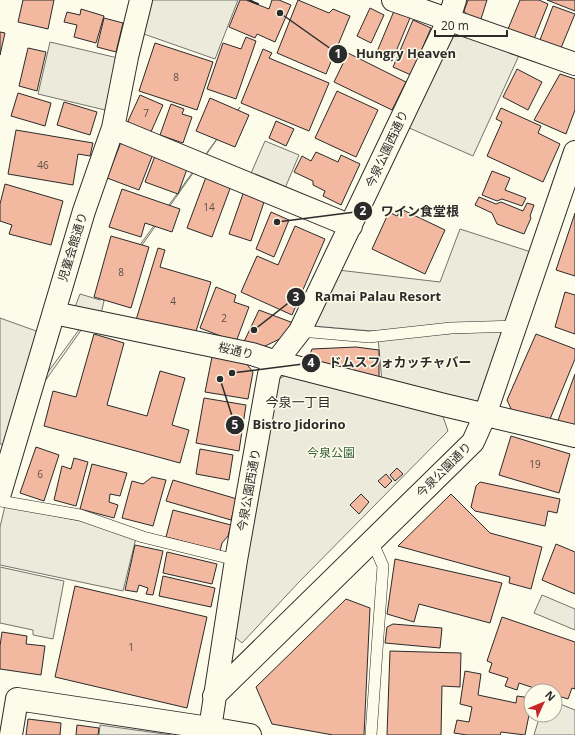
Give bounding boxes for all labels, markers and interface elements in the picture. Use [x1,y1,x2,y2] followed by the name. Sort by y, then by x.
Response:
[435,12,507,38] scale bar
[441,17,469,34] text: 20 m
[328,41,464,66] callout: Hungry Heaven
[356,44,456,62] text: Hungry Heaven
[335,45,341,62] text: 1
[173,70,179,84] house number: 8
[143,106,149,120] house number: 7
[361,107,412,190] street label: 今泉公園西通り
[37,158,49,172] house number: 46
[353,199,467,224] callout: ワイン食堂根
[203,200,215,214] house number: 14
[360,202,367,219] text: 2
[381,202,459,220] text: ワイン食堂根
[54,210,91,284] street label: 児童会館通り
[118,265,124,279] house number: 8
[286,284,449,309] callout: Ramai Palau Resort
[315,287,442,305] text: Ramai Palau Resort
[293,288,300,305] text: 3
[170,294,176,308] house number: 4
[221,311,227,325] house number: 2
[217,338,256,363] street label: 桜通り
[301,350,480,375] callout: ドムスフォカッチャバー
[329,353,471,371] text: ドムスフォカッチャバー
[308,354,315,371] text: 4
[265,393,331,411] district label: 今泉一丁目
[225,412,354,437] callout: Bistro Jidorino
[252,415,346,433] text: Bistro Jidorino
[232,416,239,433] text: 5
[412,438,475,501] street label: 今泉公園通り
[307,444,355,461] park label: 今泉公園
[233,447,264,533] street label: 今泉公園西通り
[529,457,541,471] house number: 19
[37,467,43,481] house number: 6
[128,640,134,654] house number: 1
[523,683,563,723] north arrow
[542,687,559,704] text: N

